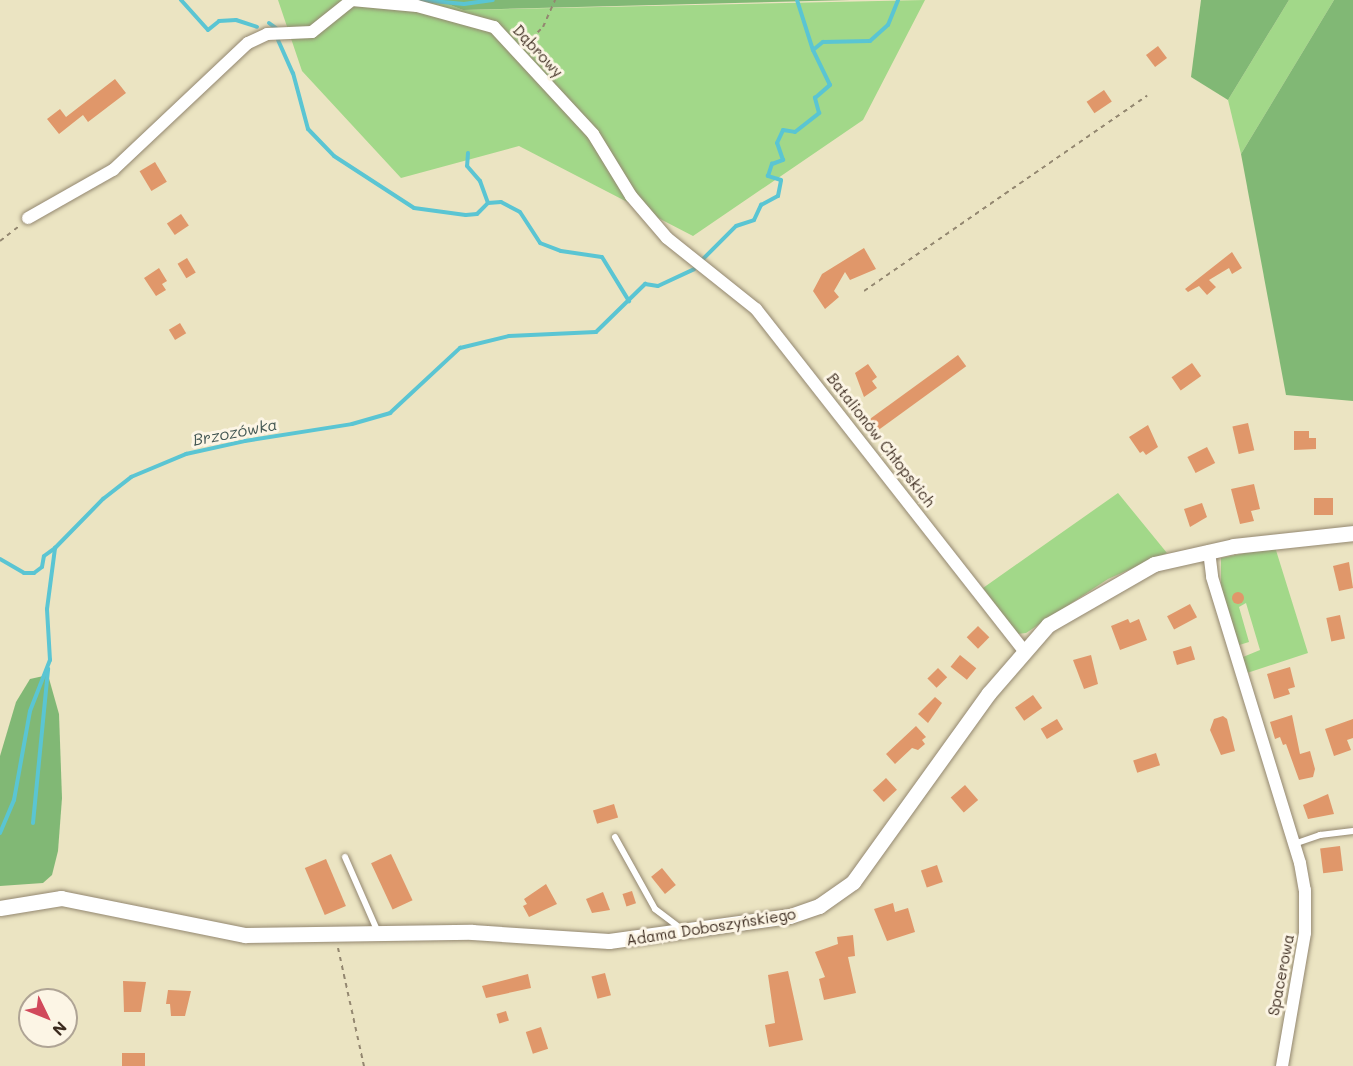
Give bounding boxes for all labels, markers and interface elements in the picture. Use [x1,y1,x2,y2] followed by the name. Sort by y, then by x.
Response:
[509,21,567,81] street label: Dąbrowy
[823,370,939,510] street label: Batalionów Chłopskich
[191,414,279,450] water label: Brzozówka
[625,905,797,949] street label: Adama Doboszyńskiego
[1264,933,1298,1017] street label: Spacerowa
[18,988,78,1048] north arrow
[48,1018,72,1041] text: N

